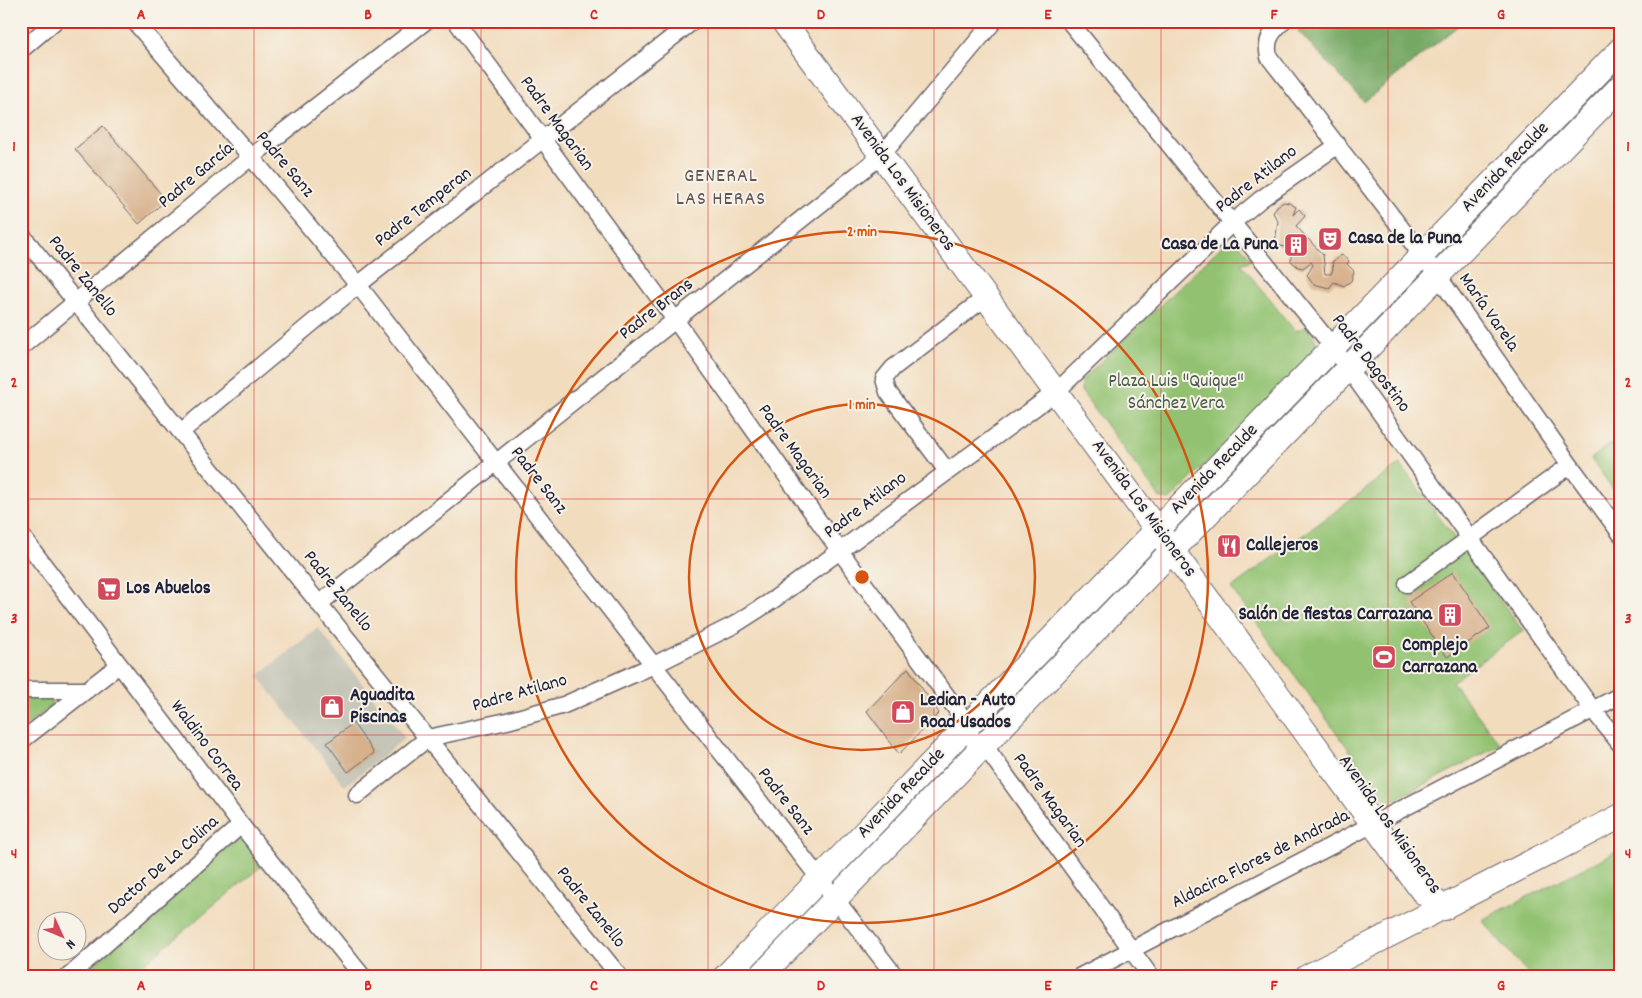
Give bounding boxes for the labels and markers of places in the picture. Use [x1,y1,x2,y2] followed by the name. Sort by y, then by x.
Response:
[1317,226,1343,252] theatre icon: Casa de la Puna
[1348,226,1463,253] place label: Casa de la Puna
[1161,232,1279,259] place label: Casa de La Puna
[1283,232,1309,258] building icon: Casa de La Puna
[1216,533,1242,559] restaurant icon: Callejeros
[1246,533,1319,560] place label: Callejeros
[853,568,871,586] centre of rings
[96,576,122,602] supermarket icon: Los Abuelos
[126,576,211,603] place label: Los Abuelos
[1238,602,1433,629] place label: Salón de fiestas Carrazana
[1437,602,1463,628] building icon: Salón de fiestas Carrazana
[1402,633,1478,682] place label: Complejo Carrazana
[1371,644,1397,670] sports icon: Complejo Carrazana
[350,683,415,732] place label: Aguadita Piscinas
[920,688,1016,737] place label: Ledian - Auto Road Usados
[319,694,345,720] shop icon: Aguadita Piscinas
[890,699,916,725] shop icon: Ledian - Auto Road Usados

